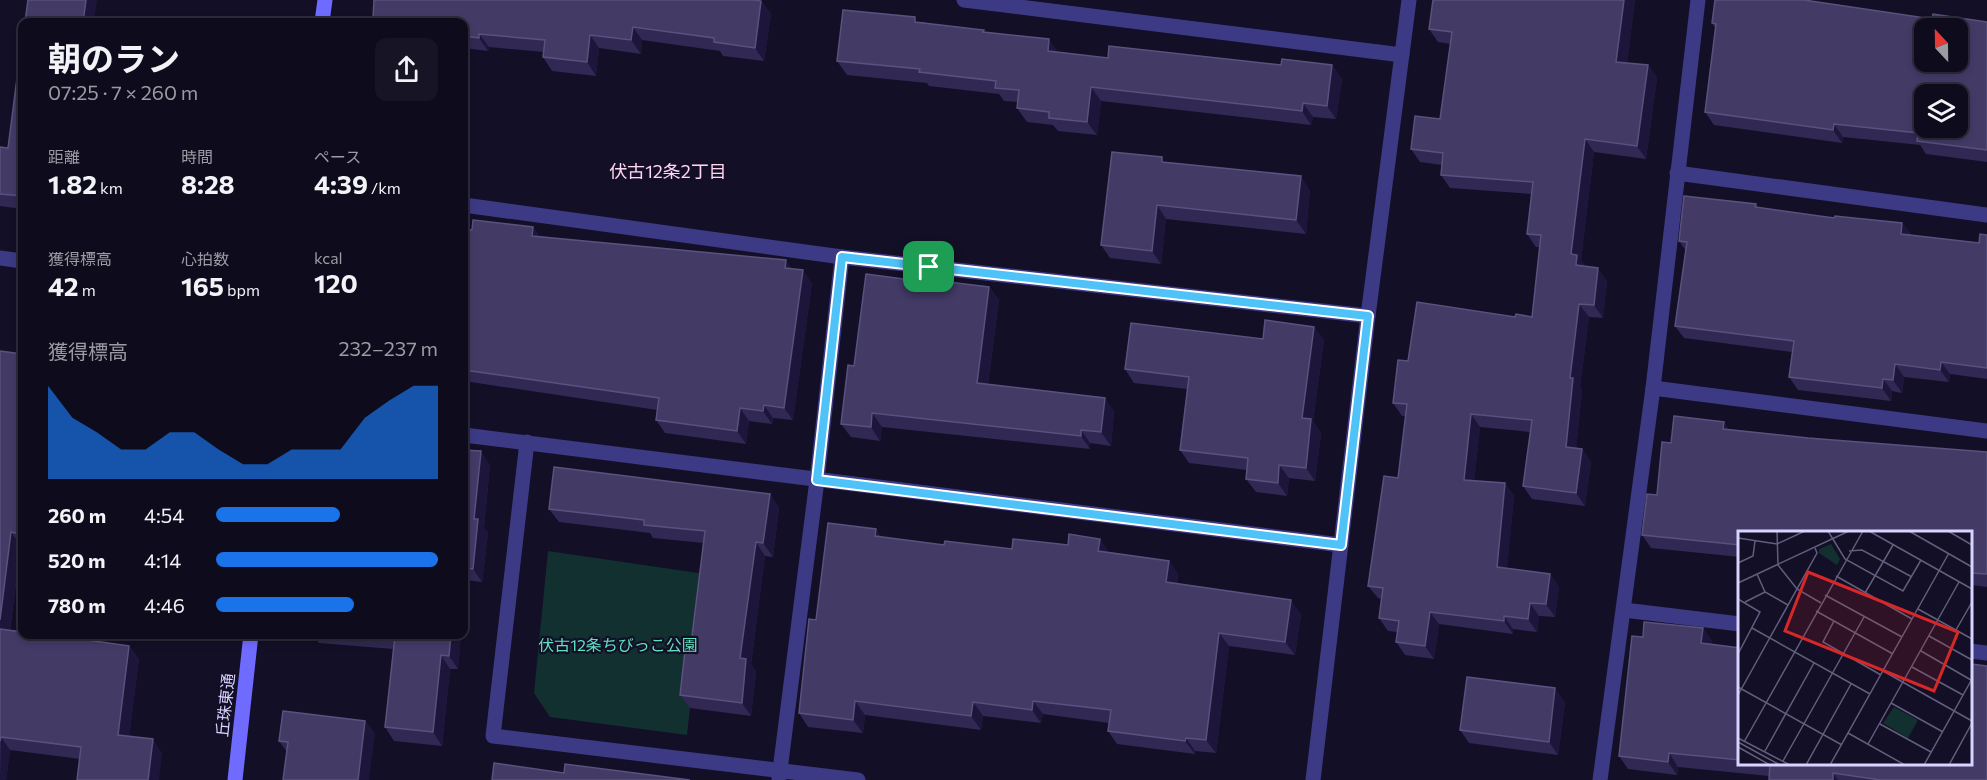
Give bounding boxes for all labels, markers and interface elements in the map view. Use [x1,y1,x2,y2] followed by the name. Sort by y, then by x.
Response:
[1914,18,1968,72] north arrow
[1914,18,1968,138] map controls
[48,37,180,78] text: 朝のラン
[375,38,438,101] button: share
[48,80,198,104] text: 07:25 · 7 × 260 m
[1914,84,1968,138] button: layers
[48,147,80,166] text: 距離
[181,147,213,166] text: 時間
[314,147,361,166] text: ペース
[609,160,727,182] district label: 伏古12条2丁目
[48,168,97,199] text: 1.82
[181,168,235,199] text: 8:28
[314,168,368,199] text: 4:39
[97,178,123,197] text: km
[368,178,401,197] text: /km
[903,241,954,292] pin
[314,248,343,267] text: kcal
[48,249,112,268] text: 獲得標高
[181,249,229,268] text: 心拍数
[912,250,945,283] icon: arrive
[314,267,358,298] text: 120
[48,270,79,301] text: 42
[181,270,224,301] text: 165
[79,280,96,299] text: m
[224,280,260,299] text: bpm
[338,336,438,360] text: 232–237 m
[48,339,128,363] text: 獲得標高
[48,503,106,527] text: 260 m
[144,503,184,527] text: 4:54
[1738,531,1972,765] inset map
[48,548,105,572] text: 520 m
[144,548,181,572] text: 4:14
[48,593,106,617] text: 780 m
[144,593,185,617] text: 4:46
[538,635,698,654] park label: 伏古12条ちびっこ公園
[212,672,237,738] street label: 丘珠東通

